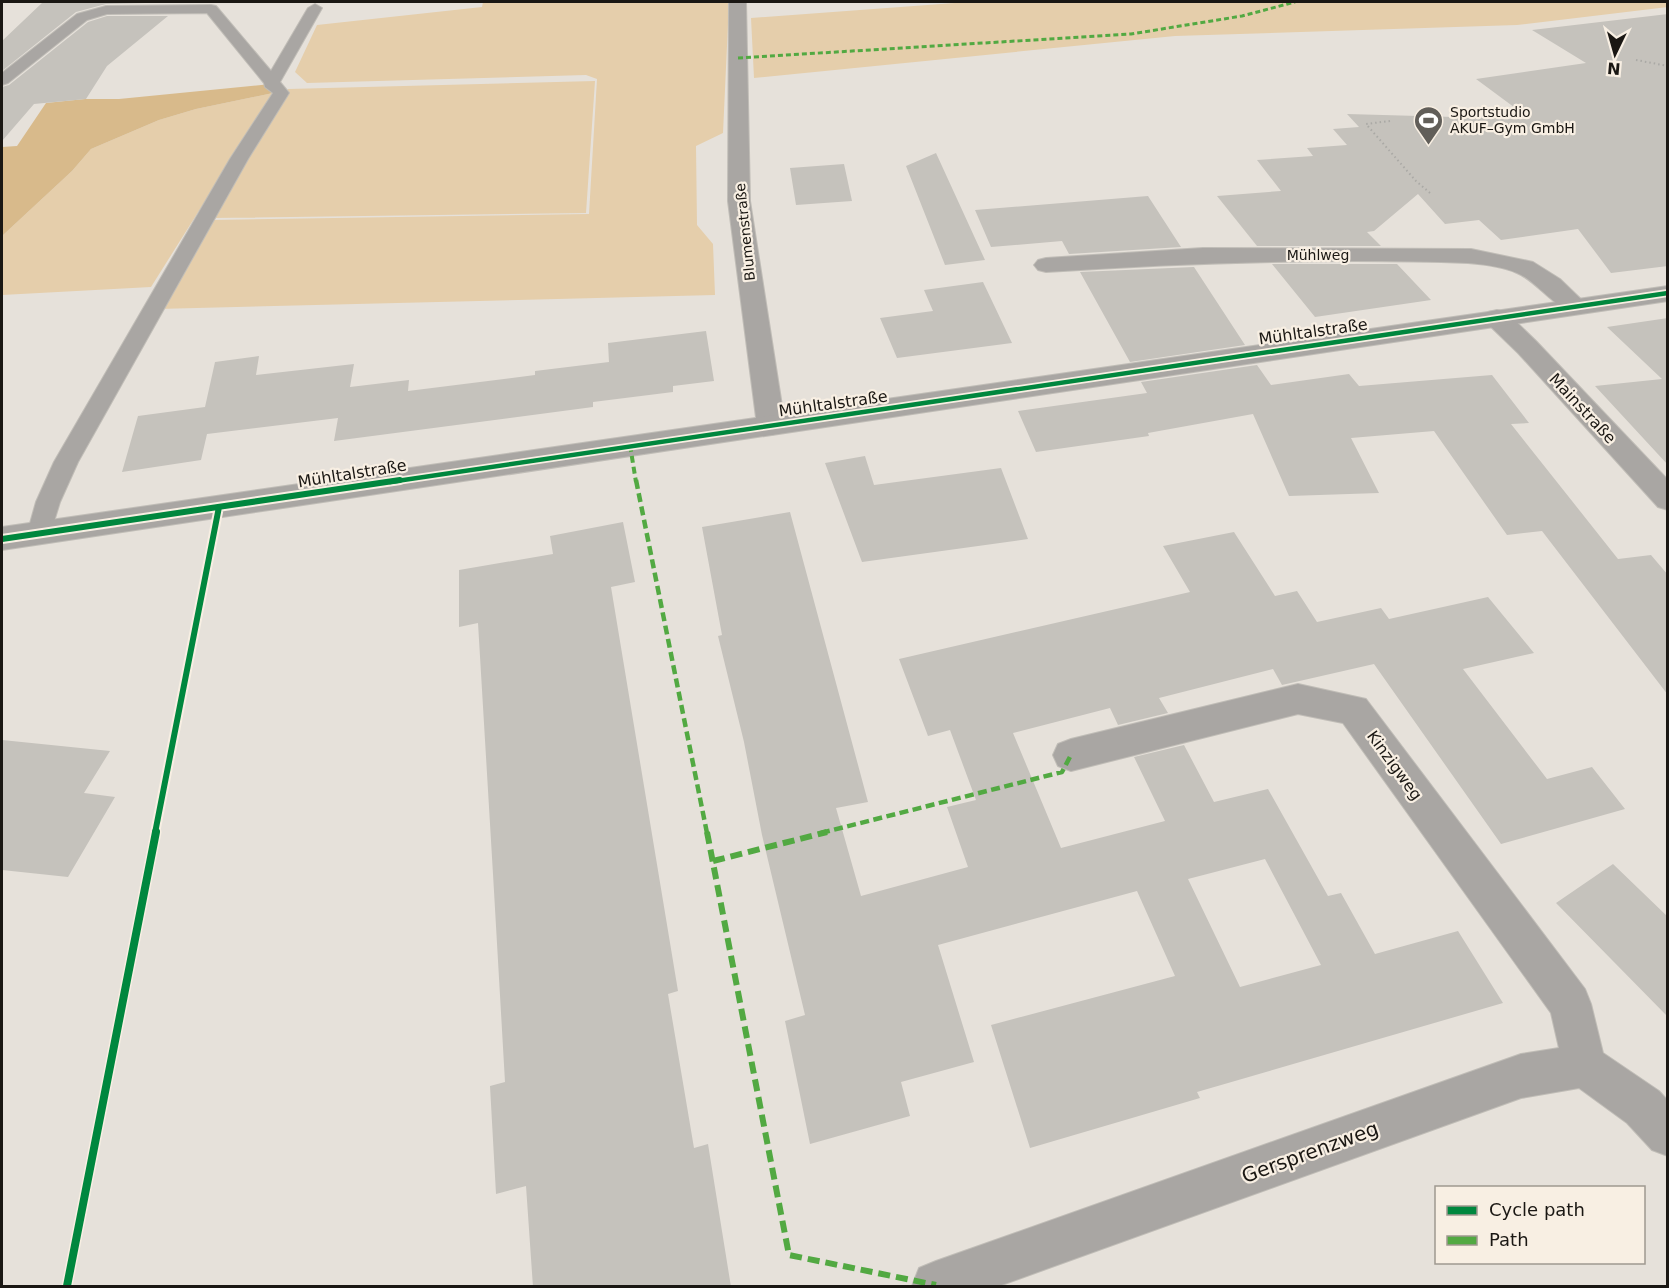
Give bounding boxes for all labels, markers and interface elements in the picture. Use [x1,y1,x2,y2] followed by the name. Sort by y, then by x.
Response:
[1585,24,1645,84] north arrow
[1606,58,1621,78] text: N
[1413,104,1445,146] sports icon: Sportstudio AKUF–Gym GmbH
[1450,104,1575,136] place label: Sportstudio AKUF–Gym GmbH
[732,182,758,282] street label: Blumenstraße
[1287,247,1349,263] street label: Mühlweg
[1257,314,1369,349] street label: Mühltalstraße
[1545,369,1620,447] street label: Mainstraße
[777,386,889,421] street label: Mühltalstraße
[296,456,408,491] street label: Mühltalstraße
[1363,727,1426,804] street label: Kinzigweg
[1238,1116,1382,1188] street label: Gersprenzweg
[1435,1186,1645,1264] legend
[1489,1199,1585,1220] text: Cycle path
[1489,1229,1529,1250] text: Path

